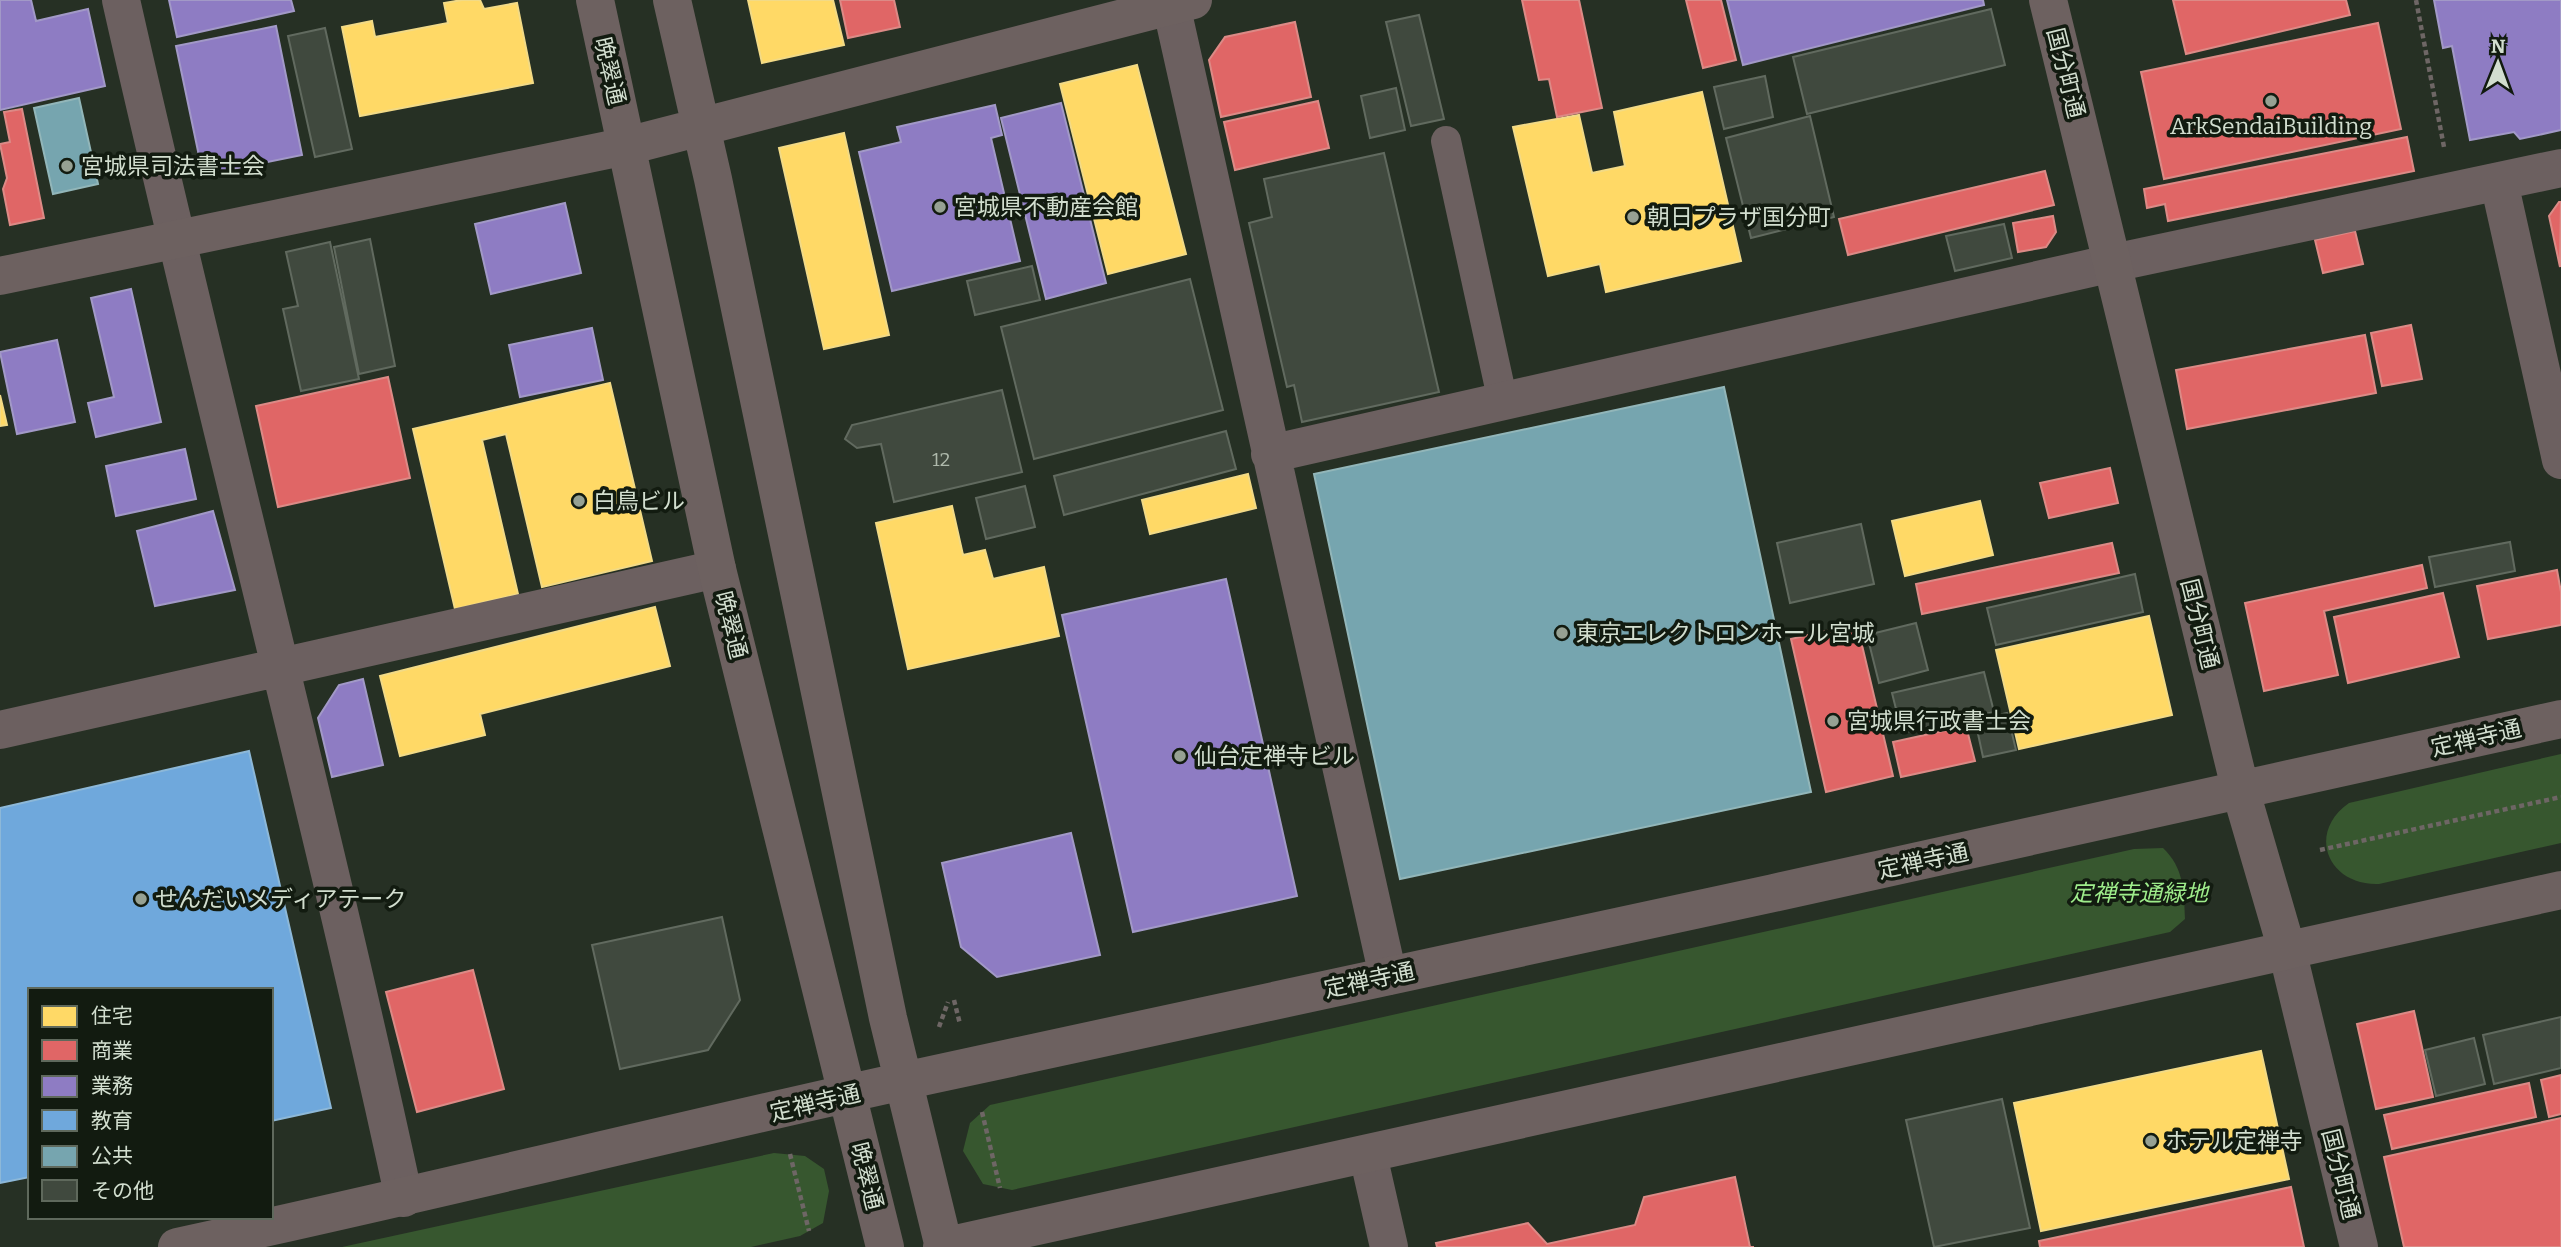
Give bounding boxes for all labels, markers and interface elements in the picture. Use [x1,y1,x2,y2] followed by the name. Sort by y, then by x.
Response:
[2041,25,2091,121] street label: 国分町通
[2463,28,2533,98] north arrow
[589,34,631,108] street label: 晩翠通
[2491,35,2506,58] text: N
[2263,93,2279,109] marker: ArkSendaiBuilding
[2170,112,2372,140] place label: ArkSendaiBuilding
[81,152,265,180] place label: 宮城県司法書士会
[59,158,75,174] marker: 宮城県司法書士会
[954,193,1138,221] place label: 宮城県不動産会館
[932,199,948,215] marker: 宮城県不動産会館
[1647,203,1831,231] place label: 朝日プラザ国分町
[1625,209,1641,225] marker: 朝日プラザ国分町
[932,448,950,471] house number: 12
[593,487,685,515] place label: 白鳥ビル
[571,493,587,509] marker: 白鳥ビル
[2175,576,2225,672] street label: 国分町通
[709,588,753,662] street label: 晩翠通
[1576,619,1875,647] place label: 東京エレクトロンホール宮城
[1554,625,1570,641] marker: 東京エレクトロンホール宮城
[1847,707,2031,735] place label: 宮城県行政書士会
[1825,713,1841,729] marker: 宮城県行政書士会
[2428,714,2524,762] street label: 定禅寺通
[1194,742,1355,770] place label: 仙台定禅寺ビル
[1172,748,1188,764] marker: 仙台定禅寺ビル
[1875,838,1971,884] street label: 定禅寺通
[2070,879,2210,907] park label: 定禅寺通緑地
[155,885,406,913] place label: せんだいメディアテーク
[133,891,149,907] marker: せんだいメディアテーク
[1321,957,1417,1003] street label: 定禅寺通
[28,988,273,1219] legend
[91,1003,133,1029] text: 住宅
[91,1038,133,1064] text: 商業
[91,1073,133,1099] text: 業務
[767,1079,863,1127] street label: 定禅寺通
[91,1108,133,1134] text: 教育
[2316,1126,2366,1222] street label: 国分町通
[2165,1127,2303,1155] place label: ホテル定禅寺
[2143,1133,2159,1149] marker: ホテル定禅寺
[845,1139,889,1213] street label: 晩翠通
[91,1143,133,1169] text: 公共
[91,1178,154,1204] text: その他

